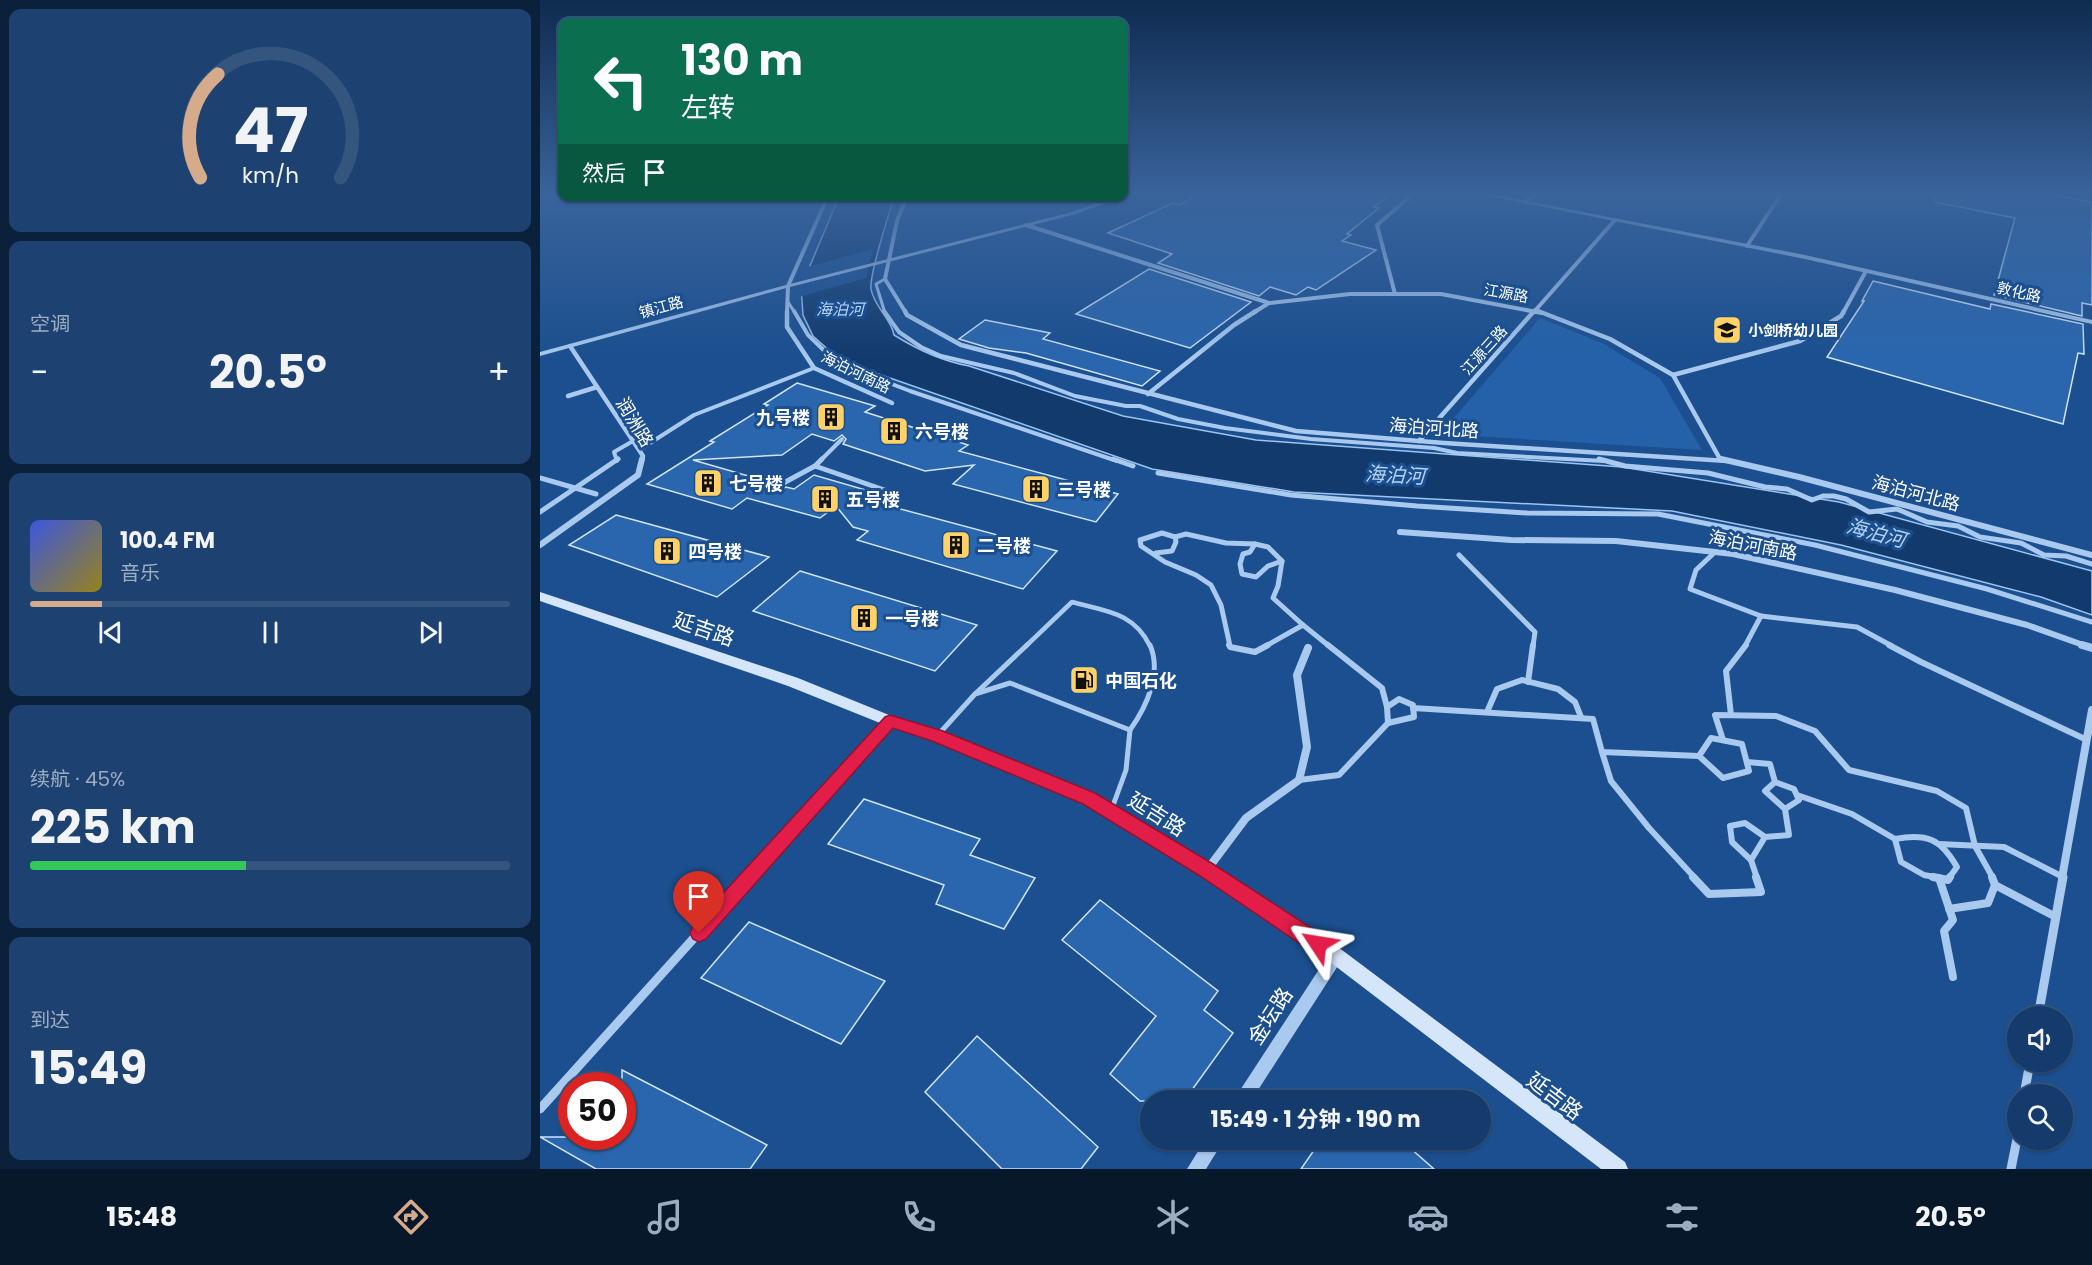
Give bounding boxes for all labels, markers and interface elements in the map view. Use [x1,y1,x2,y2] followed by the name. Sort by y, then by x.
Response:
[681,31,803,90] text: 130 m
[582,42,660,120] icon: left
[232,86,308,174] text: 47
[681,89,735,126] text: 左转
[638,156,671,189] icon: arrive
[582,158,626,189] text: 然后
[241,160,299,191] text: km/h
[1995,277,2043,307] street label: 敦化路
[1482,279,1530,307] street label: 江源路
[637,291,685,323] street label: 镇江路
[816,298,867,321] water label: 海泊河
[30,310,70,338] text: 空调
[1711,314,1743,346] school or university icon: 小剑桥幼儿园
[1748,320,1838,341] place label: 小剑桥幼儿园
[1456,321,1512,379] street label: 江源三路
[209,341,327,404] text: 20.5°
[818,346,894,398] street label: 海泊河南路
[30,349,48,396] text: −
[487,349,510,396] text: +
[610,392,660,452] street label: 润洲路
[815,401,847,433] building icon: 九号楼
[756,405,810,430] place label: 九号楼
[1388,412,1480,444] street label: 海泊河北路
[878,415,910,447] building icon: 六号楼
[915,419,969,444] place label: 六号楼
[1364,459,1430,491] water label: 海泊河
[692,467,724,499] building icon: 七号楼
[1869,469,1963,517] street label: 海泊河北路
[729,471,783,496] place label: 七号楼
[1020,473,1052,505] building icon: 三号楼
[1057,477,1111,502] place label: 三号楼
[809,483,841,515] building icon: 五号楼
[846,487,900,512] place label: 五号楼
[1843,512,1912,555] water label: 海泊河
[1706,524,1800,566] street label: 海泊河南路
[120,525,215,556] text: 100.4 FM
[940,529,972,561] building icon: 二号楼
[977,533,1031,558] place label: 二号楼
[651,535,683,567] building icon: 四号楼
[688,539,742,564] place label: 四号楼
[120,559,160,587] text: 音乐
[848,602,880,634] building icon: 一号楼
[669,605,739,653] street label: 延吉路
[885,606,939,631] place label: 一号楼
[94,616,127,649] icon: previous
[254,616,287,649] icon: pause
[414,616,447,649] icon: next
[1068,664,1100,696] fuel station icon: 中国石化
[1105,668,1177,693] place label: 中国石化
[30,765,125,793] text: 续航 · 45%
[1123,785,1191,843] street label: 延吉路
[30,796,196,859] text: 225 km
[673,871,724,933] pin
[682,880,715,913] icon: arrive
[1286,912,1350,976] position arrow
[1241,982,1299,1050] street label: 金坛路
[30,1006,70,1034] text: 到达
[2007,1006,2073,1150] map controls
[2007,1006,2073,1072] button: sound
[30,1037,147,1100] text: 15:49
[1521,1065,1589,1127] street label: 延吉路
[558,1072,636,1150] speed limit sign: 50
[2007,1084,2073,1150] button: search
[1210,1104,1421,1135] text: 15:49 · 1 分钟 · 190 m
[390,1196,432,1238] icon: directions
[644,1196,686,1238] icon: music
[898,1196,940,1238] icon: phone
[1152,1196,1194,1238] icon: climate
[1407,1196,1449,1238] icon: car
[1661,1196,1703,1238] icon: filters
[106,1198,177,1235] text: 15:48
[1915,1198,1986,1235] text: 20.5°

